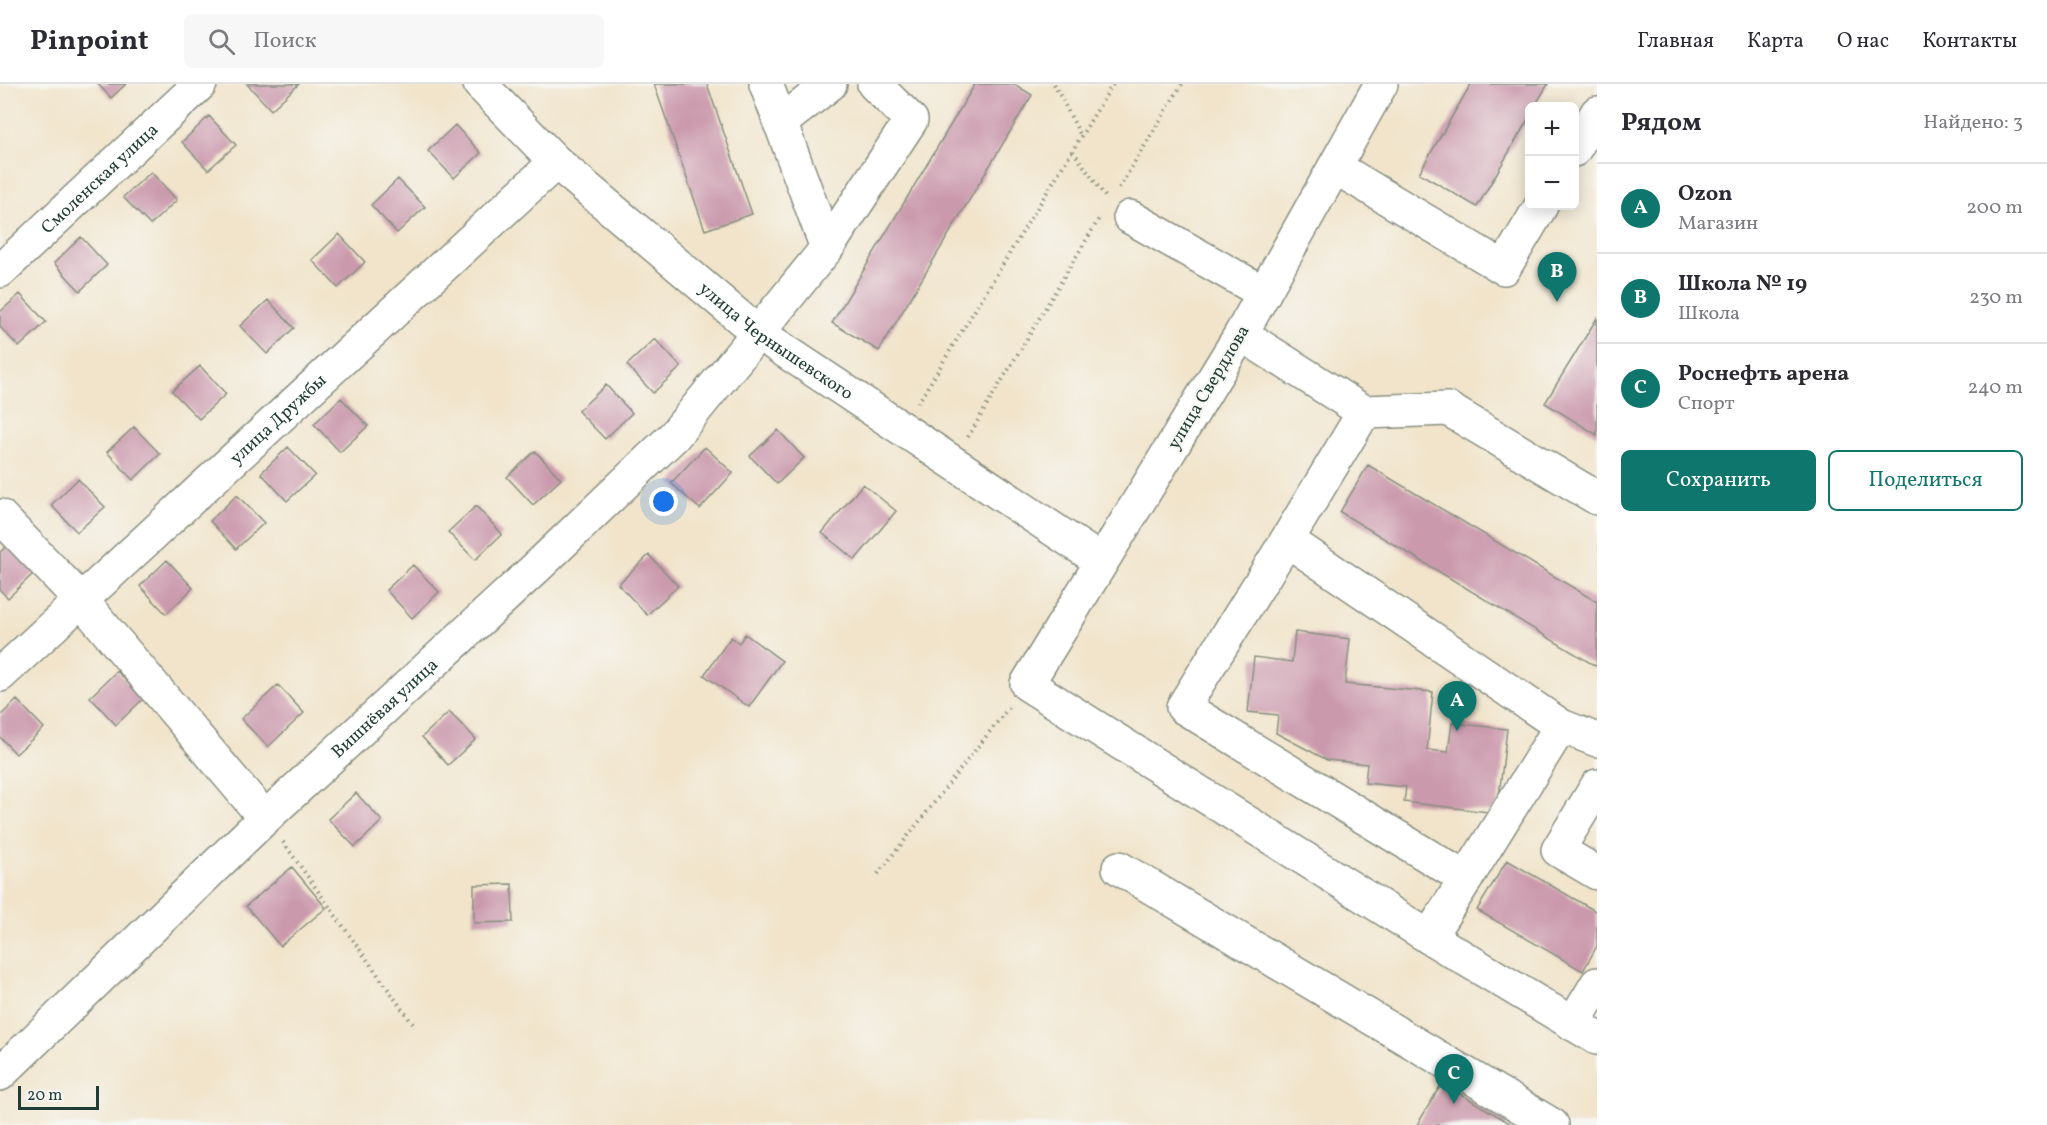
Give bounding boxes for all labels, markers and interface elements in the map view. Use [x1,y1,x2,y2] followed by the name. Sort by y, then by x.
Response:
[184,14,604,68] search box
[30,22,148,61] text: Pinpoint
[205,25,238,58] icon: search
[253,26,316,57] text: Поиск
[1637,27,1714,56] text: Главная
[1747,27,1804,56] text: Карта
[1837,27,1889,56] text: О нас
[1922,27,2017,56] text: Контакты
[1525,102,1579,210] map controls
[1525,102,1579,156] button: +
[1621,105,1701,141] text: Рядом
[1923,109,2023,137] text: Найдено: 3
[36,118,165,240] street label: Смоленская улица
[1525,156,1579,210] button: −
[1678,179,1733,210] text: Ozon
[1633,194,1648,222] text: A
[1966,194,2023,222] text: 200 m
[1678,210,1758,238] text: Магазин
[1538,252,1576,302] pin: B
[1678,269,1807,300] text: Школа № 19
[693,277,858,407] street label: улица Чернышевского
[1634,284,1647,312] text: B
[1969,284,2023,312] text: 230 m
[1678,300,1740,328] text: Школа
[1162,321,1256,455] street label: улица Свердлова
[1678,359,1849,390] text: Роснефть арена
[225,369,333,471] street label: улица Дружбы
[1634,374,1647,402] text: C
[1968,374,2023,402] text: 240 m
[1678,390,1735,418] text: Спорт
[1621,450,1816,511] button: Сохранить
[1828,450,2023,511] button: Поделиться
[649,487,678,516] your location
[327,653,444,765] street label: Вишнёвая улица
[1438,682,1476,731] pin: A
[1434,1054,1474,1104] pin: C
[18,1083,99,1110] scale bar
[27,1085,62,1107] text: 20 m

